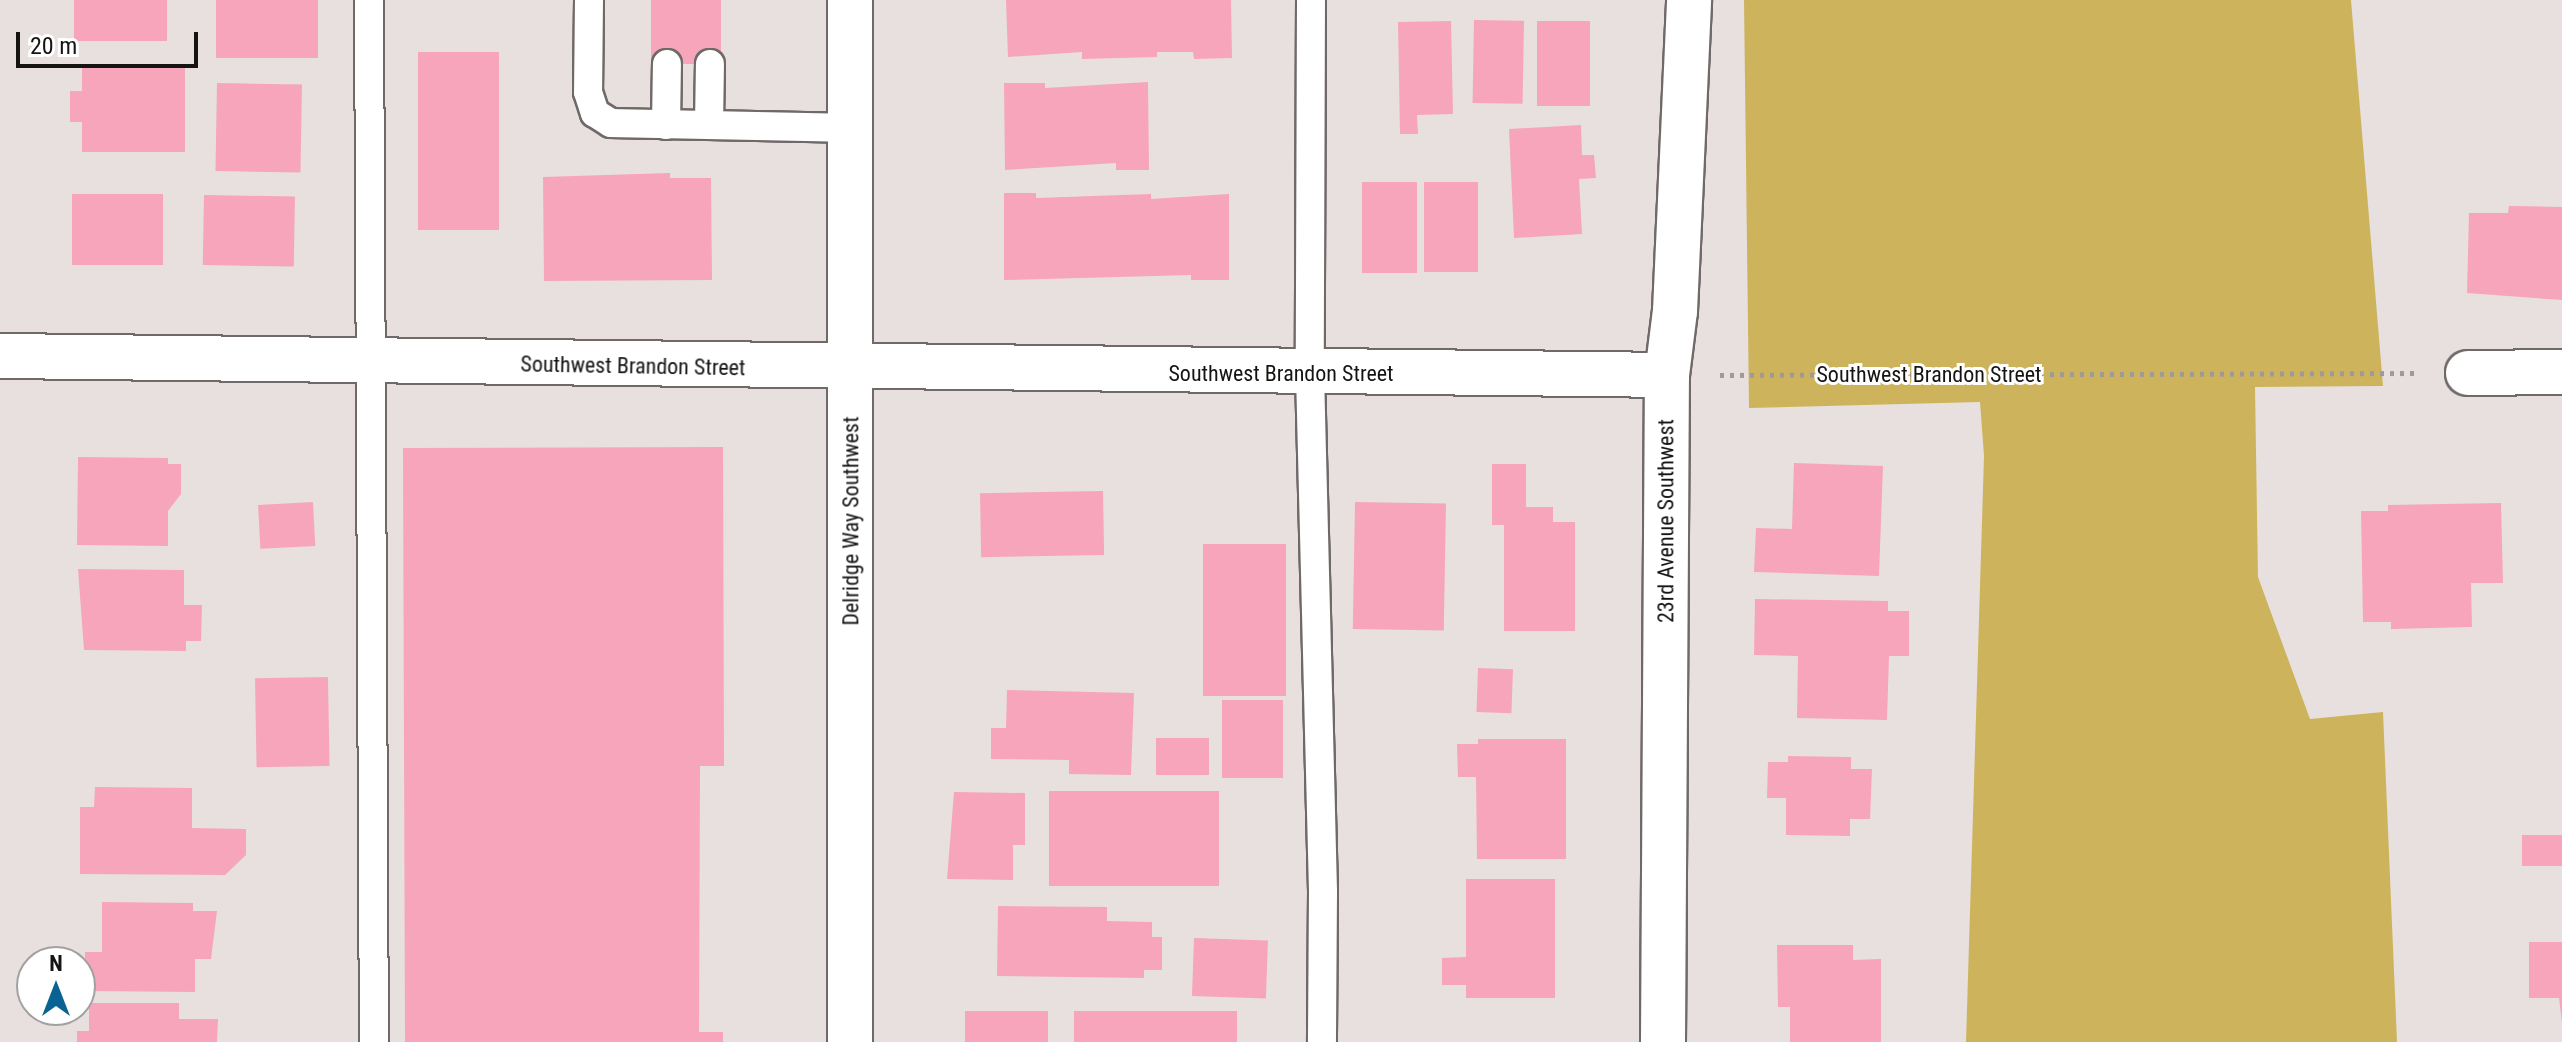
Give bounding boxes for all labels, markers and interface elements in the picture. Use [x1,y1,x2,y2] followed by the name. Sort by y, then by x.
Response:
[20,16,202,66] scale bar
[30,32,77,60] text: 20 m
[520,351,746,381] street label: Southwest Brandon Street
[1168,361,1394,387] street label: Southwest Brandon Street
[1816,362,2042,388] street label: Southwest Brandon Street
[838,416,864,626] street label: Delridge Way Southwest
[1653,419,1679,623] street label: 23rd Avenue Southwest
[16,946,96,1026] north arrow
[49,951,63,976] text: N

